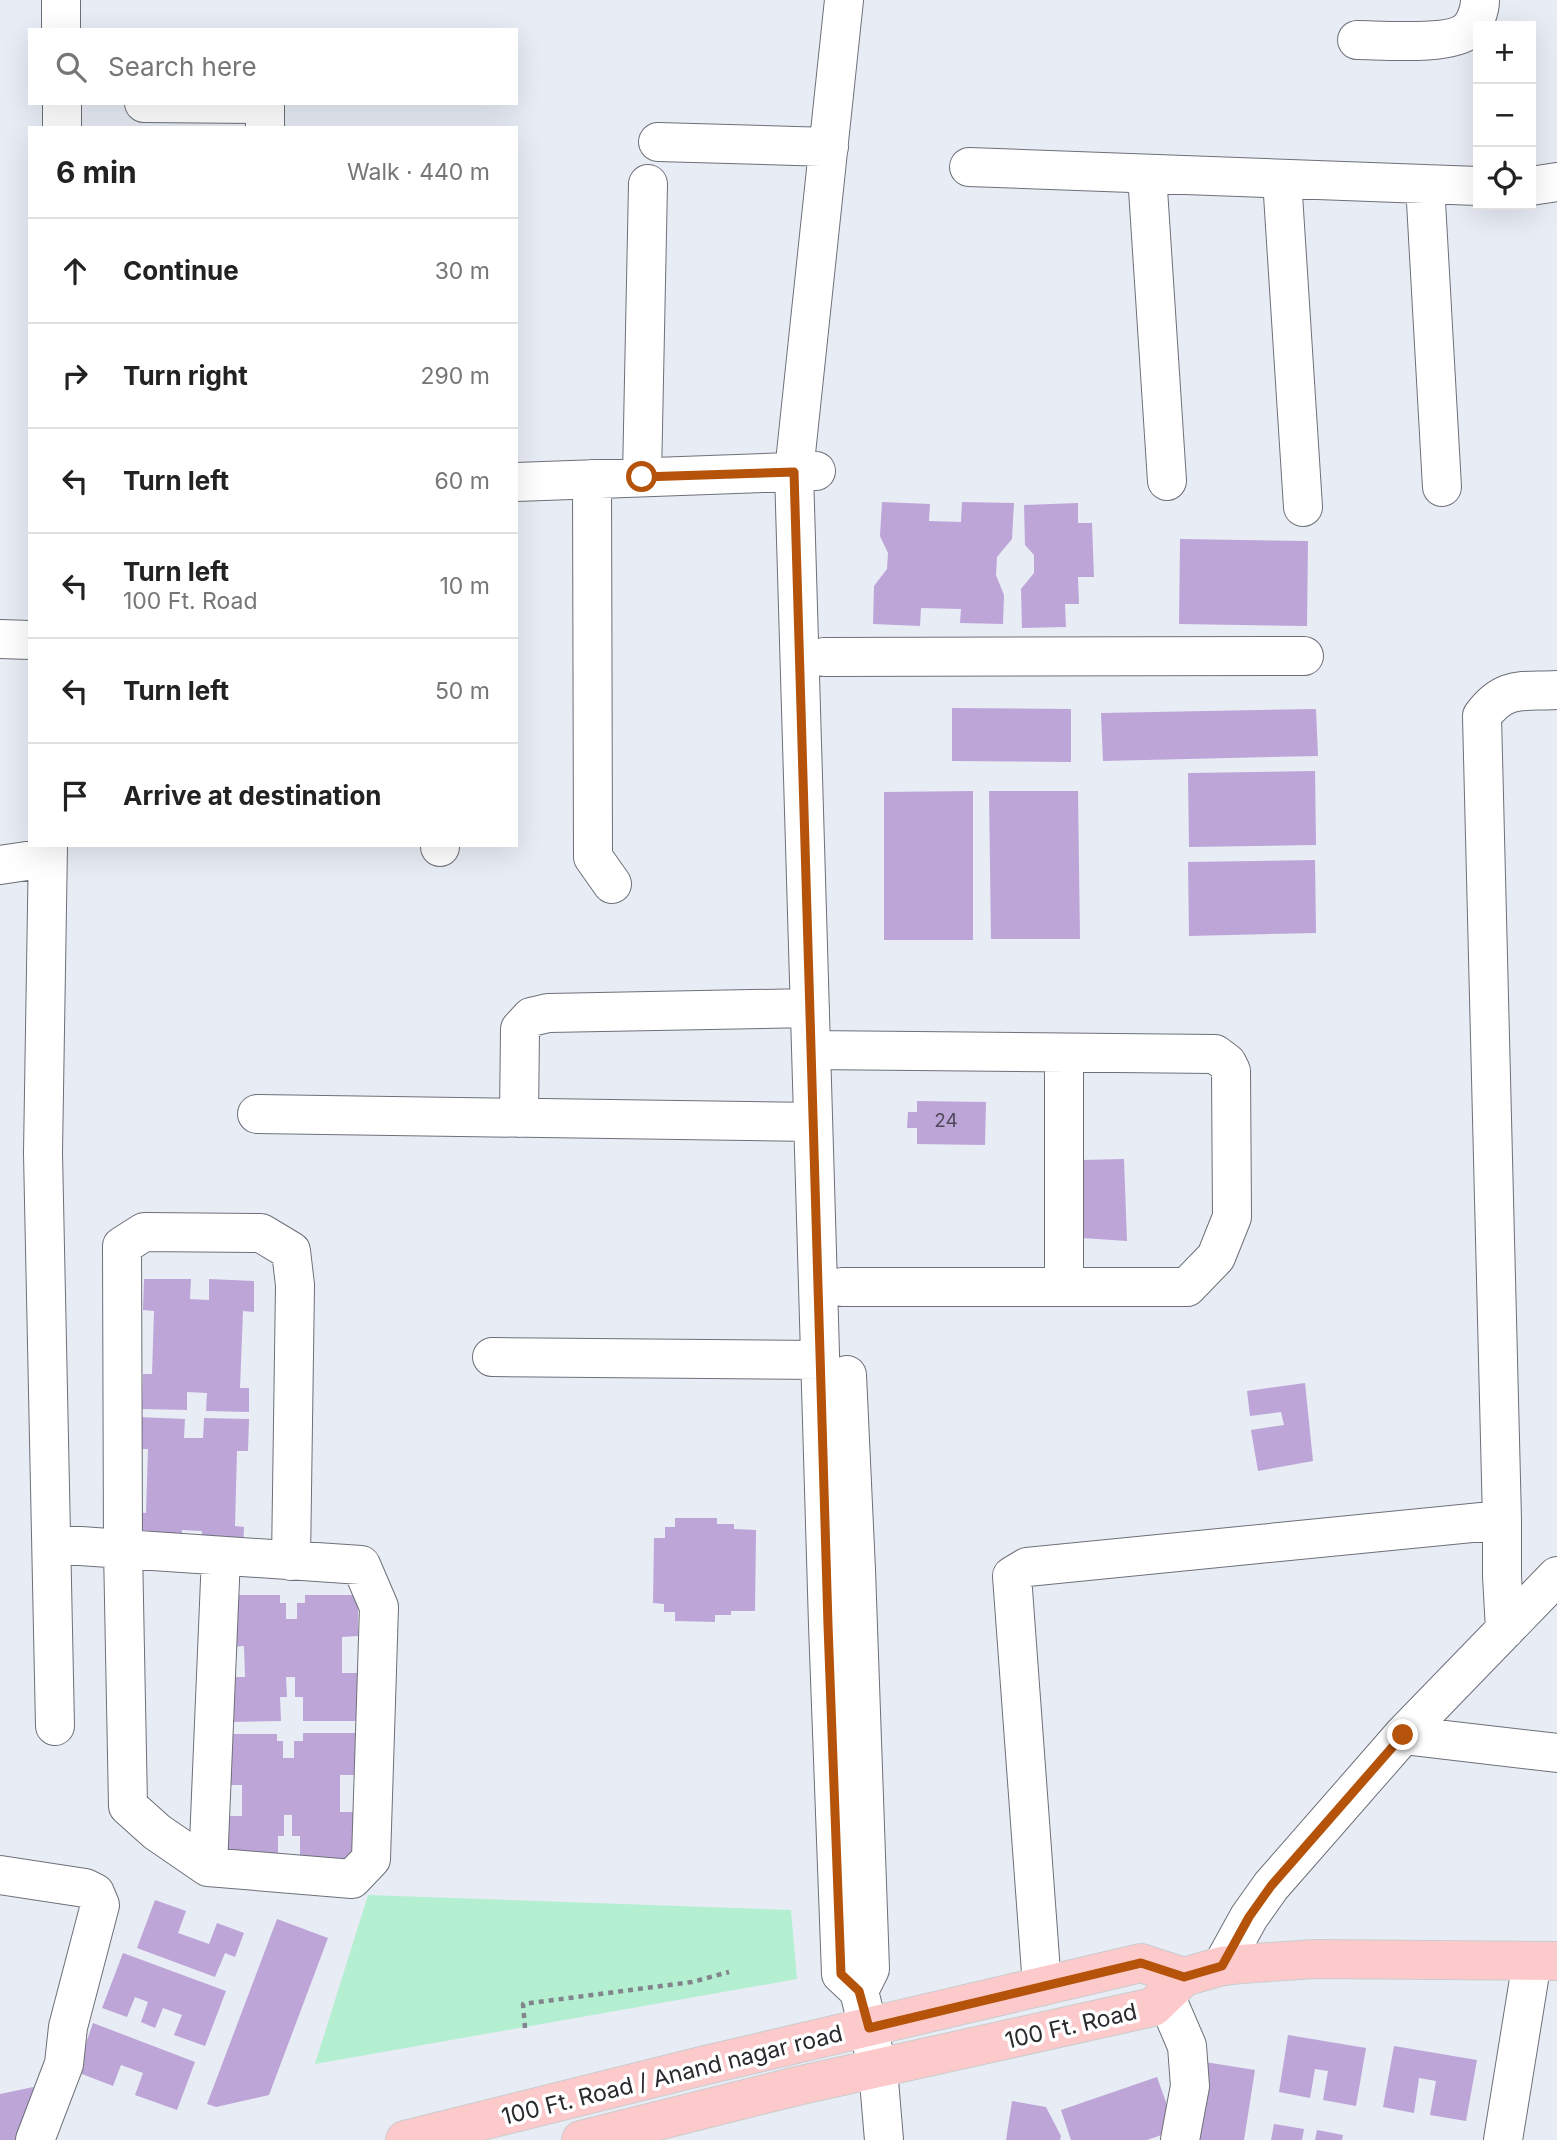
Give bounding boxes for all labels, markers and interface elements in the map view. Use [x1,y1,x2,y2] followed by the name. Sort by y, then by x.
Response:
[1473,21,1536,210] map controls
[1473,21,1536,84] button: +
[28,28,518,105] search box
[52,48,90,86] icon: search
[108,51,257,82] text: Search here
[1473,84,1536,147] button: −
[1473,147,1536,210] button: locate
[56,154,137,190] text: 6 min
[347,158,490,186] text: Walk · 440 m
[56,252,94,290] icon: ahead
[123,255,239,286] text: Continue
[435,257,490,285] text: 30 m
[56,357,94,395] icon: right
[123,360,248,391] text: Turn right
[421,362,490,390] text: 290 m
[626,461,657,492] route start
[56,462,94,500] icon: left
[123,465,229,496] text: Turn left
[435,467,490,495] text: 60 m
[123,556,229,587] text: Turn left
[56,567,94,605] icon: left
[440,572,490,600] text: 10 m
[123,587,258,615] text: 100 Ft. Road
[56,672,94,710] icon: left
[123,675,229,706] text: Turn left
[435,677,490,705] text: 50 m
[56,777,94,815] icon: arrive
[123,780,382,811] text: Arrive at destination
[934,1109,958,1132] house number: 24
[1387,1719,1418,1750] route end
[1002,1997,1140,2055] street label: 100 Ft. Road
[499,2019,845,2131] street label: 100 Ft. Road / Anand nagar road

